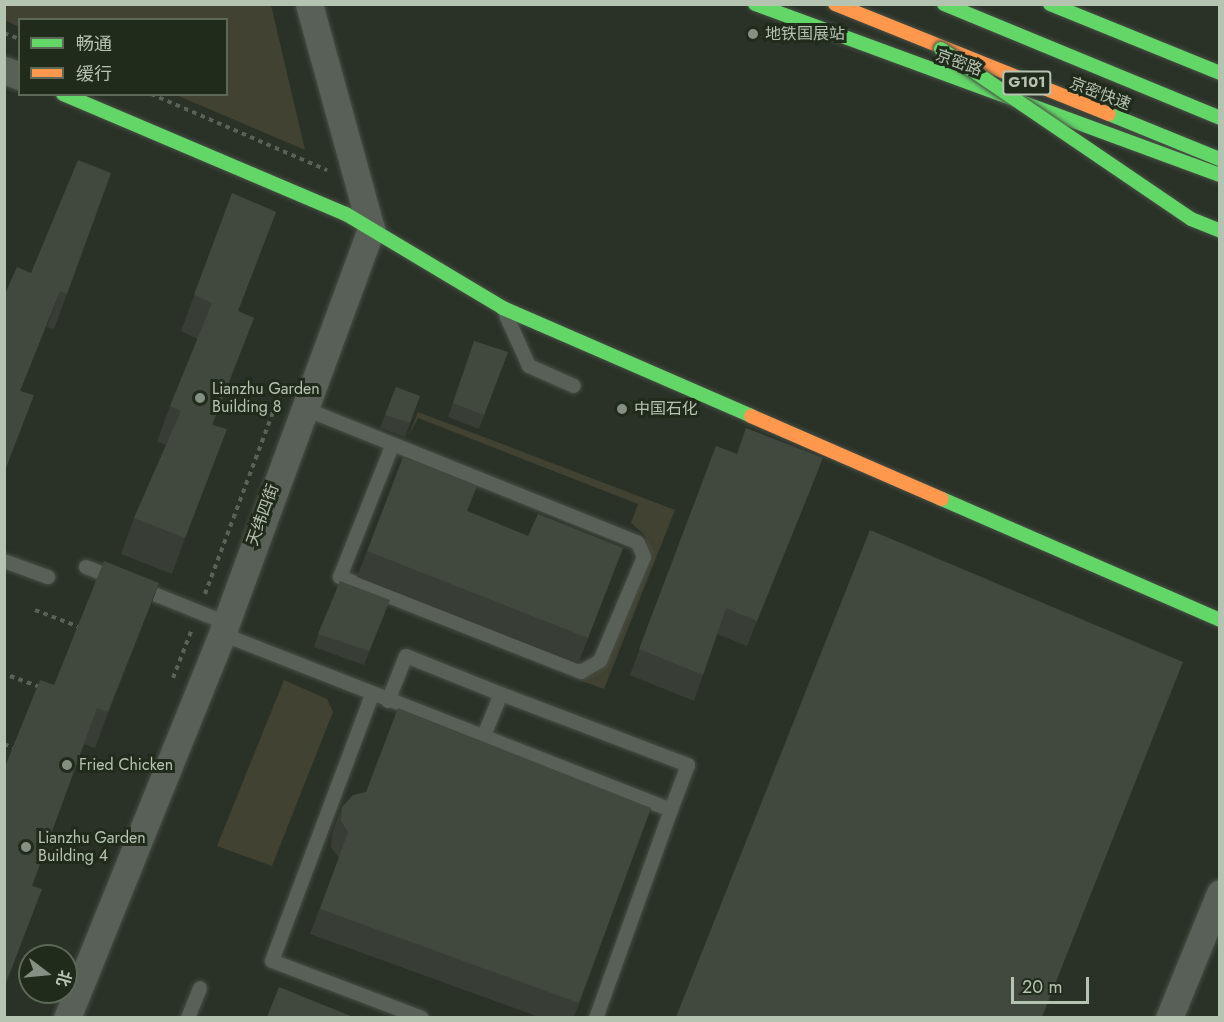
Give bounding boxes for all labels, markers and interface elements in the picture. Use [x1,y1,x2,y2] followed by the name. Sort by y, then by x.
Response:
[18,18,228,96] legend
[765,24,845,44] place label: 地铁国展站
[746,27,760,41] marker: 地铁国展站
[76,31,112,57] text: 畅通
[933,46,985,80] street label: 京密路
[76,61,112,87] text: 缓行
[1002,71,1052,95] road number: G101
[1067,74,1133,114] street label: 京密快速
[212,379,320,417] place label: Lianzhu Garden Building 8
[193,391,207,405] marker: Lianzhu Garden Building 8
[634,399,698,419] place label: 中国石化
[615,402,629,416] marker: 中国石化
[243,482,283,548] street label: 天纬四街
[79,755,173,775] place label: Fried Chicken
[60,758,74,772] marker: Fried Chicken
[38,828,146,866] place label: Lianzhu Garden Building 4
[19,840,33,854] marker: Lianzhu Garden Building 4
[18,944,78,1004] north arrow
[1014,965,1092,1003] scale bar
[51,968,77,989] text: 北
[1022,974,1062,1000] text: 20 m

